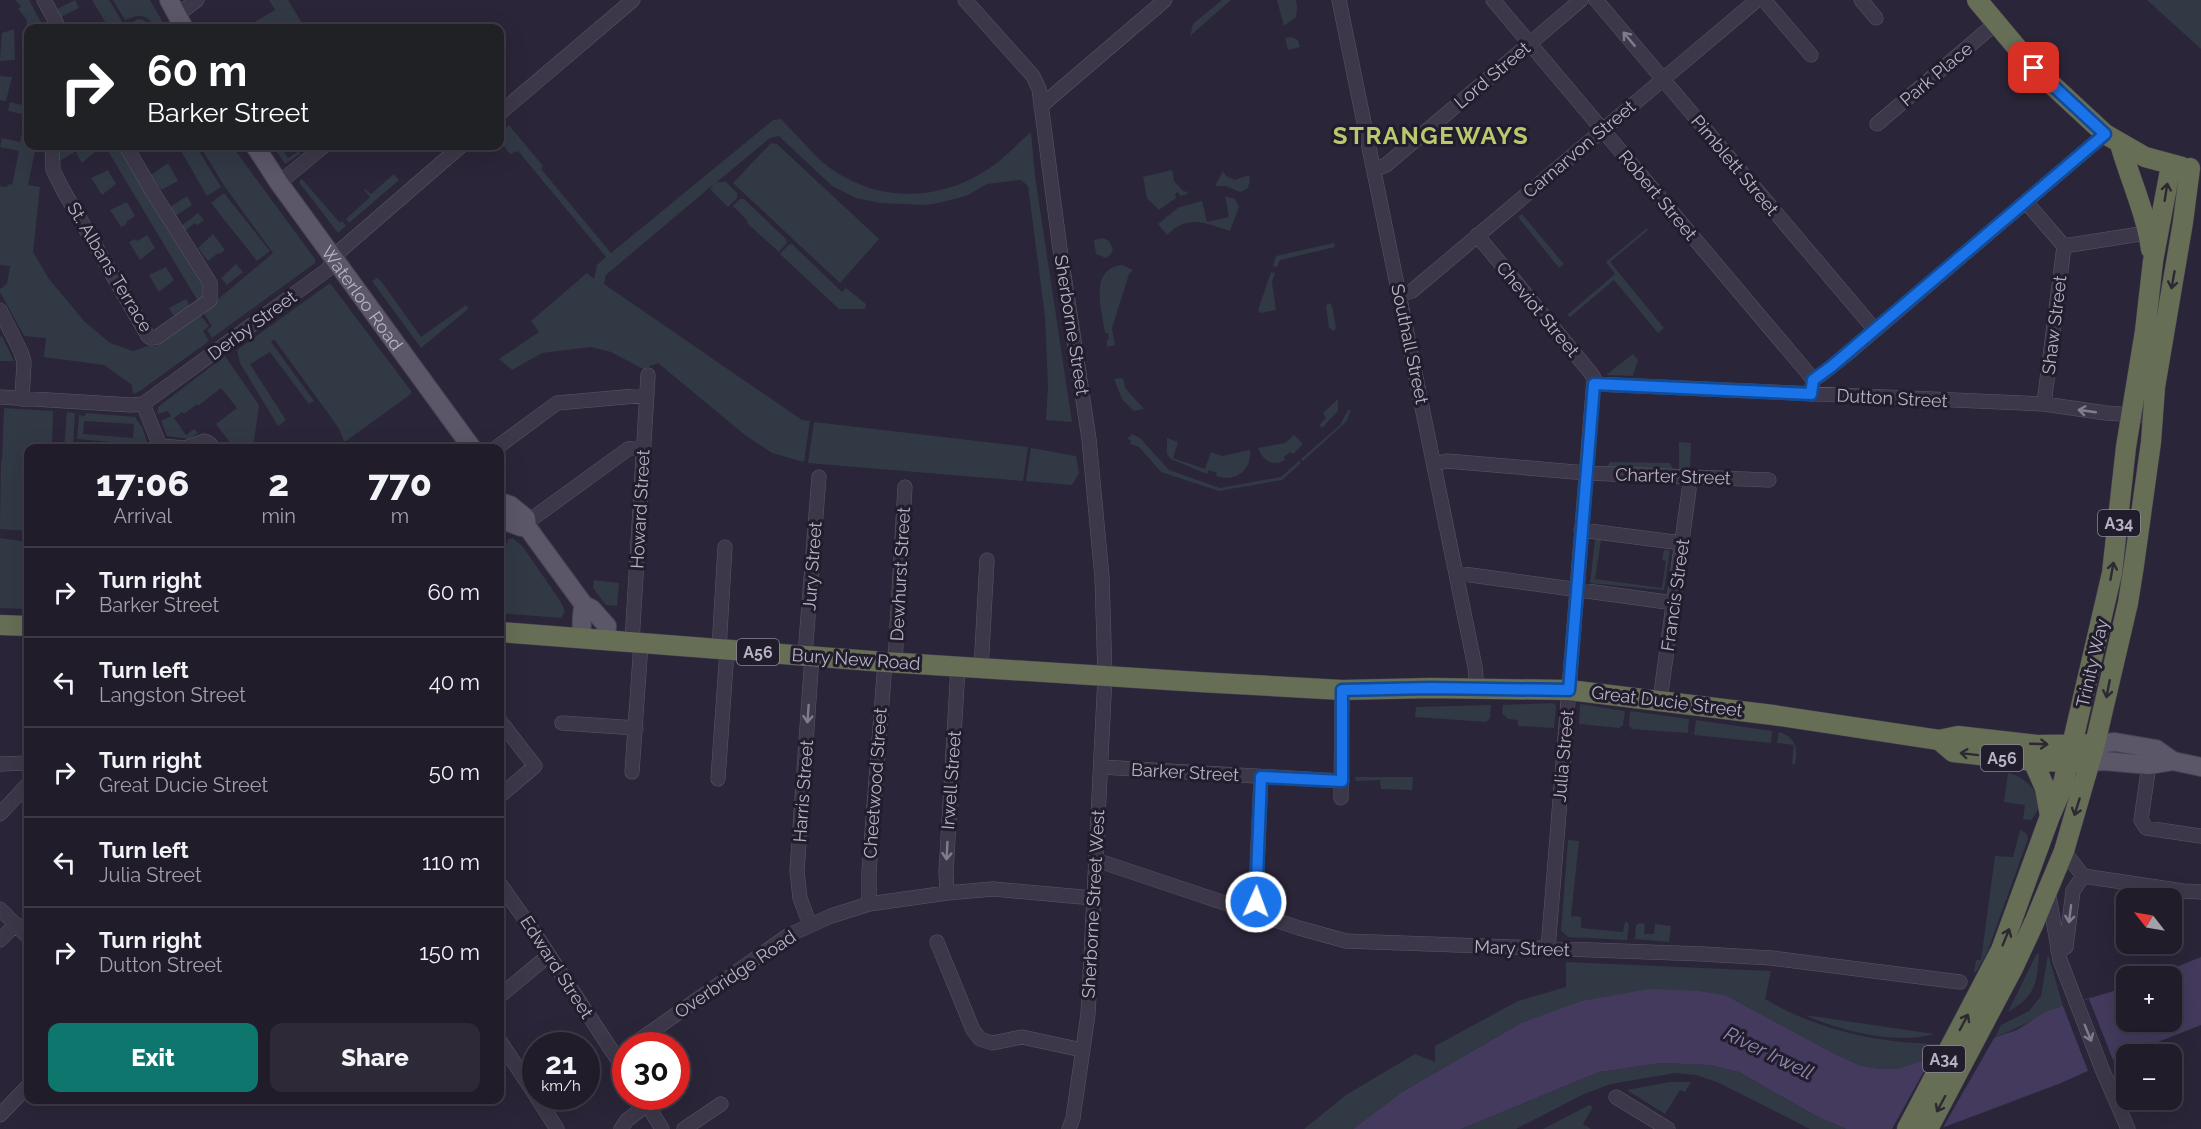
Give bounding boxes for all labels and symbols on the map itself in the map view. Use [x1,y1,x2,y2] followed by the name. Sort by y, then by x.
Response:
[1622,32,1636,47] one-way arrow
[1450,37,1534,113] street label: Lord Street
[1896,38,1977,110] street label: Park Place
[2008,42,2059,93] pin
[1519,96,1639,202] street label: Carnarvon Street
[1687,110,1783,220] street label: Pimblett Street
[1333,121,1529,150] district label: STRANGEWAYS
[1614,146,1702,244] street label: Robert Street
[2161,183,2172,203] one-way arrow
[63,198,157,336] street label: St. Albans Terrace
[317,241,408,354] street label: Waterloo Road
[1051,253,1093,397] street label: Sherborne Street
[1492,257,1584,361] street label: Cheviot Street
[2168,270,2179,289] one-way arrow
[2038,274,2070,376] street label: Shaw Street
[1387,282,1433,406] street label: Southall Street
[204,286,300,364] street label: Derby Street
[1836,385,1948,411] street label: Dutton Street
[2078,405,2098,416] one-way arrow
[626,449,654,569] street label: Howard Street
[1615,463,1731,489] street label: Charter Street
[886,506,914,642] street label: Dewhurst Street
[2098,510,2140,536] road number: A34
[798,521,826,611] street label: Jury Street
[1657,537,1693,653] street label: Francis Street
[2107,562,2118,582] one-way arrow
[2072,616,2112,709] street label: Trinity Way
[737,639,779,665] road number: A56
[791,644,921,674] street label: Bury New Road
[2102,678,2113,698] one-way arrow
[1590,681,1744,721] street label: Great Ducie Street
[802,704,813,724] one-way arrow
[859,707,891,859] street label: Cheetwood Street
[1549,709,1577,803] street label: Julia Street
[937,730,965,830] street label: Irwell Street
[789,739,817,843] street label: Harris Street
[2028,739,2048,750] one-way arrow
[1981,745,2023,771] road number: A56
[1959,748,1979,759] one-way arrow
[1130,759,1240,785] street label: Barker Street
[2071,797,2082,816] one-way arrow
[1078,809,1108,999] street label: Sherborne Street West
[941,840,952,860] one-way arrow
[1224,870,1288,934] position arrow
[2116,888,2182,954] north arrow
[2064,904,2075,923] one-way arrow
[516,912,598,1022] street label: Edward Street
[670,926,800,1022] street label: Overbridge Road
[2001,928,2012,947] one-way arrow
[1474,936,1570,960] street label: Mary Street
[1959,1013,1970,1031] one-way arrow
[1720,1021,1818,1085] water label: River Irwell
[2083,1024,2094,1042] one-way arrow
[612,1032,690,1110] speed limit sign: 30
[1923,1046,1965,1072] road number: A34
[1935,1095,1947,1112] one-way arrow

